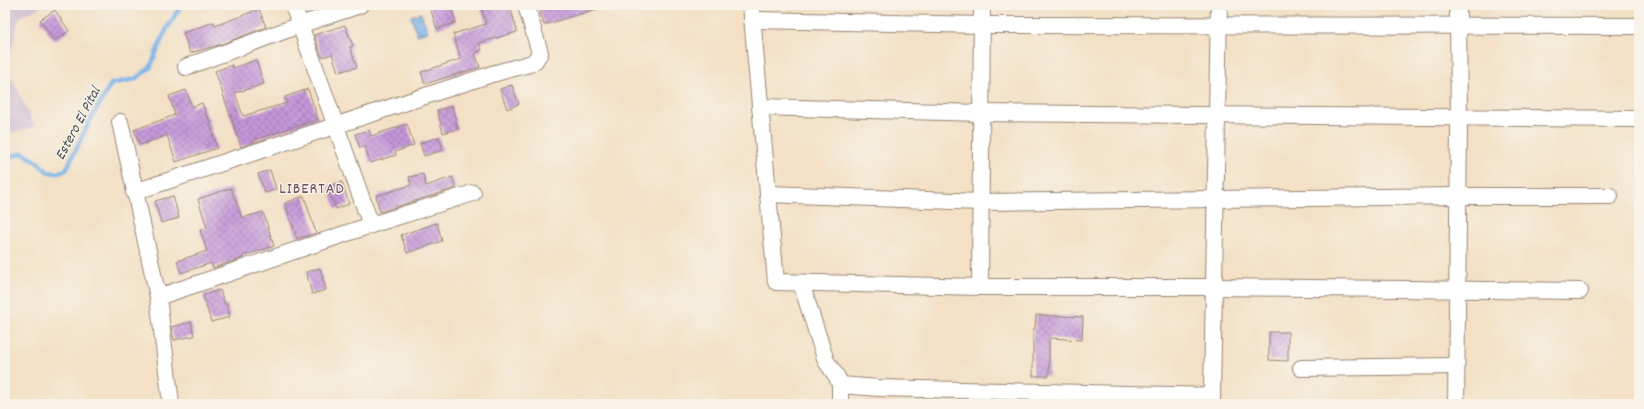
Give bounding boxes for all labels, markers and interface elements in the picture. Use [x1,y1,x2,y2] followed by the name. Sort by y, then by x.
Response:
[50,82,108,165] water label: Estero El Pital
[279,178,345,201] district label: LIBERTAD

